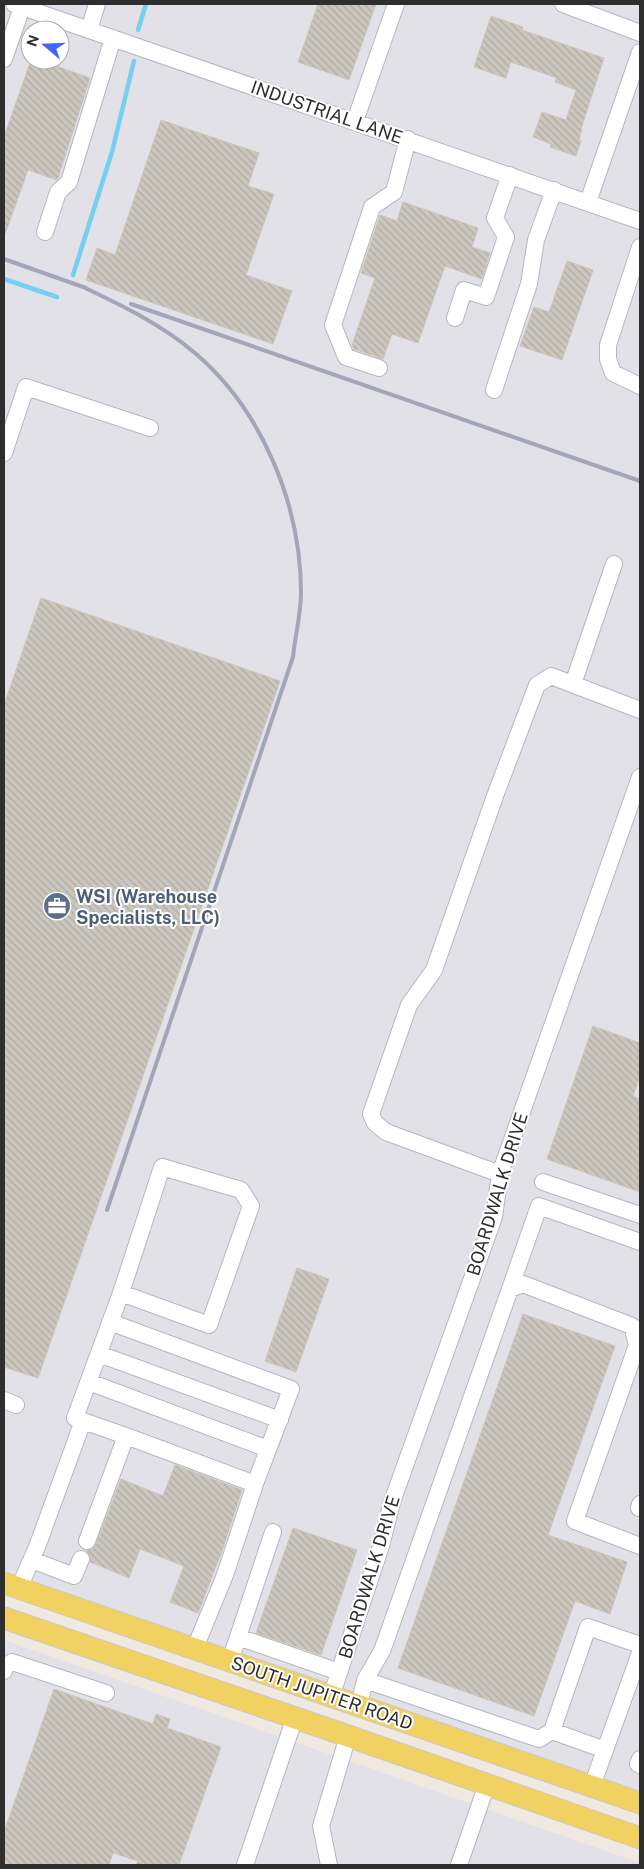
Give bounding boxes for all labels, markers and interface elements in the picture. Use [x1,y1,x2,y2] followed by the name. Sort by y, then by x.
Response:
[20,20,70,70] north arrow
[23,33,42,49] text: N
[248,76,406,148] street label: INDUSTRIAL LANE
[76,886,220,928] place label: WSI (Warehouse Specialists, LLC)
[42,891,72,921] office icon: WSI (Warehouse Specialists, LLC)
[462,1110,532,1278] street label: BOARDWALK DRIVE
[334,1493,404,1661] street label: BOARDWALK DRIVE
[228,1652,416,1734] street label: SOUTH JUPITER ROAD

